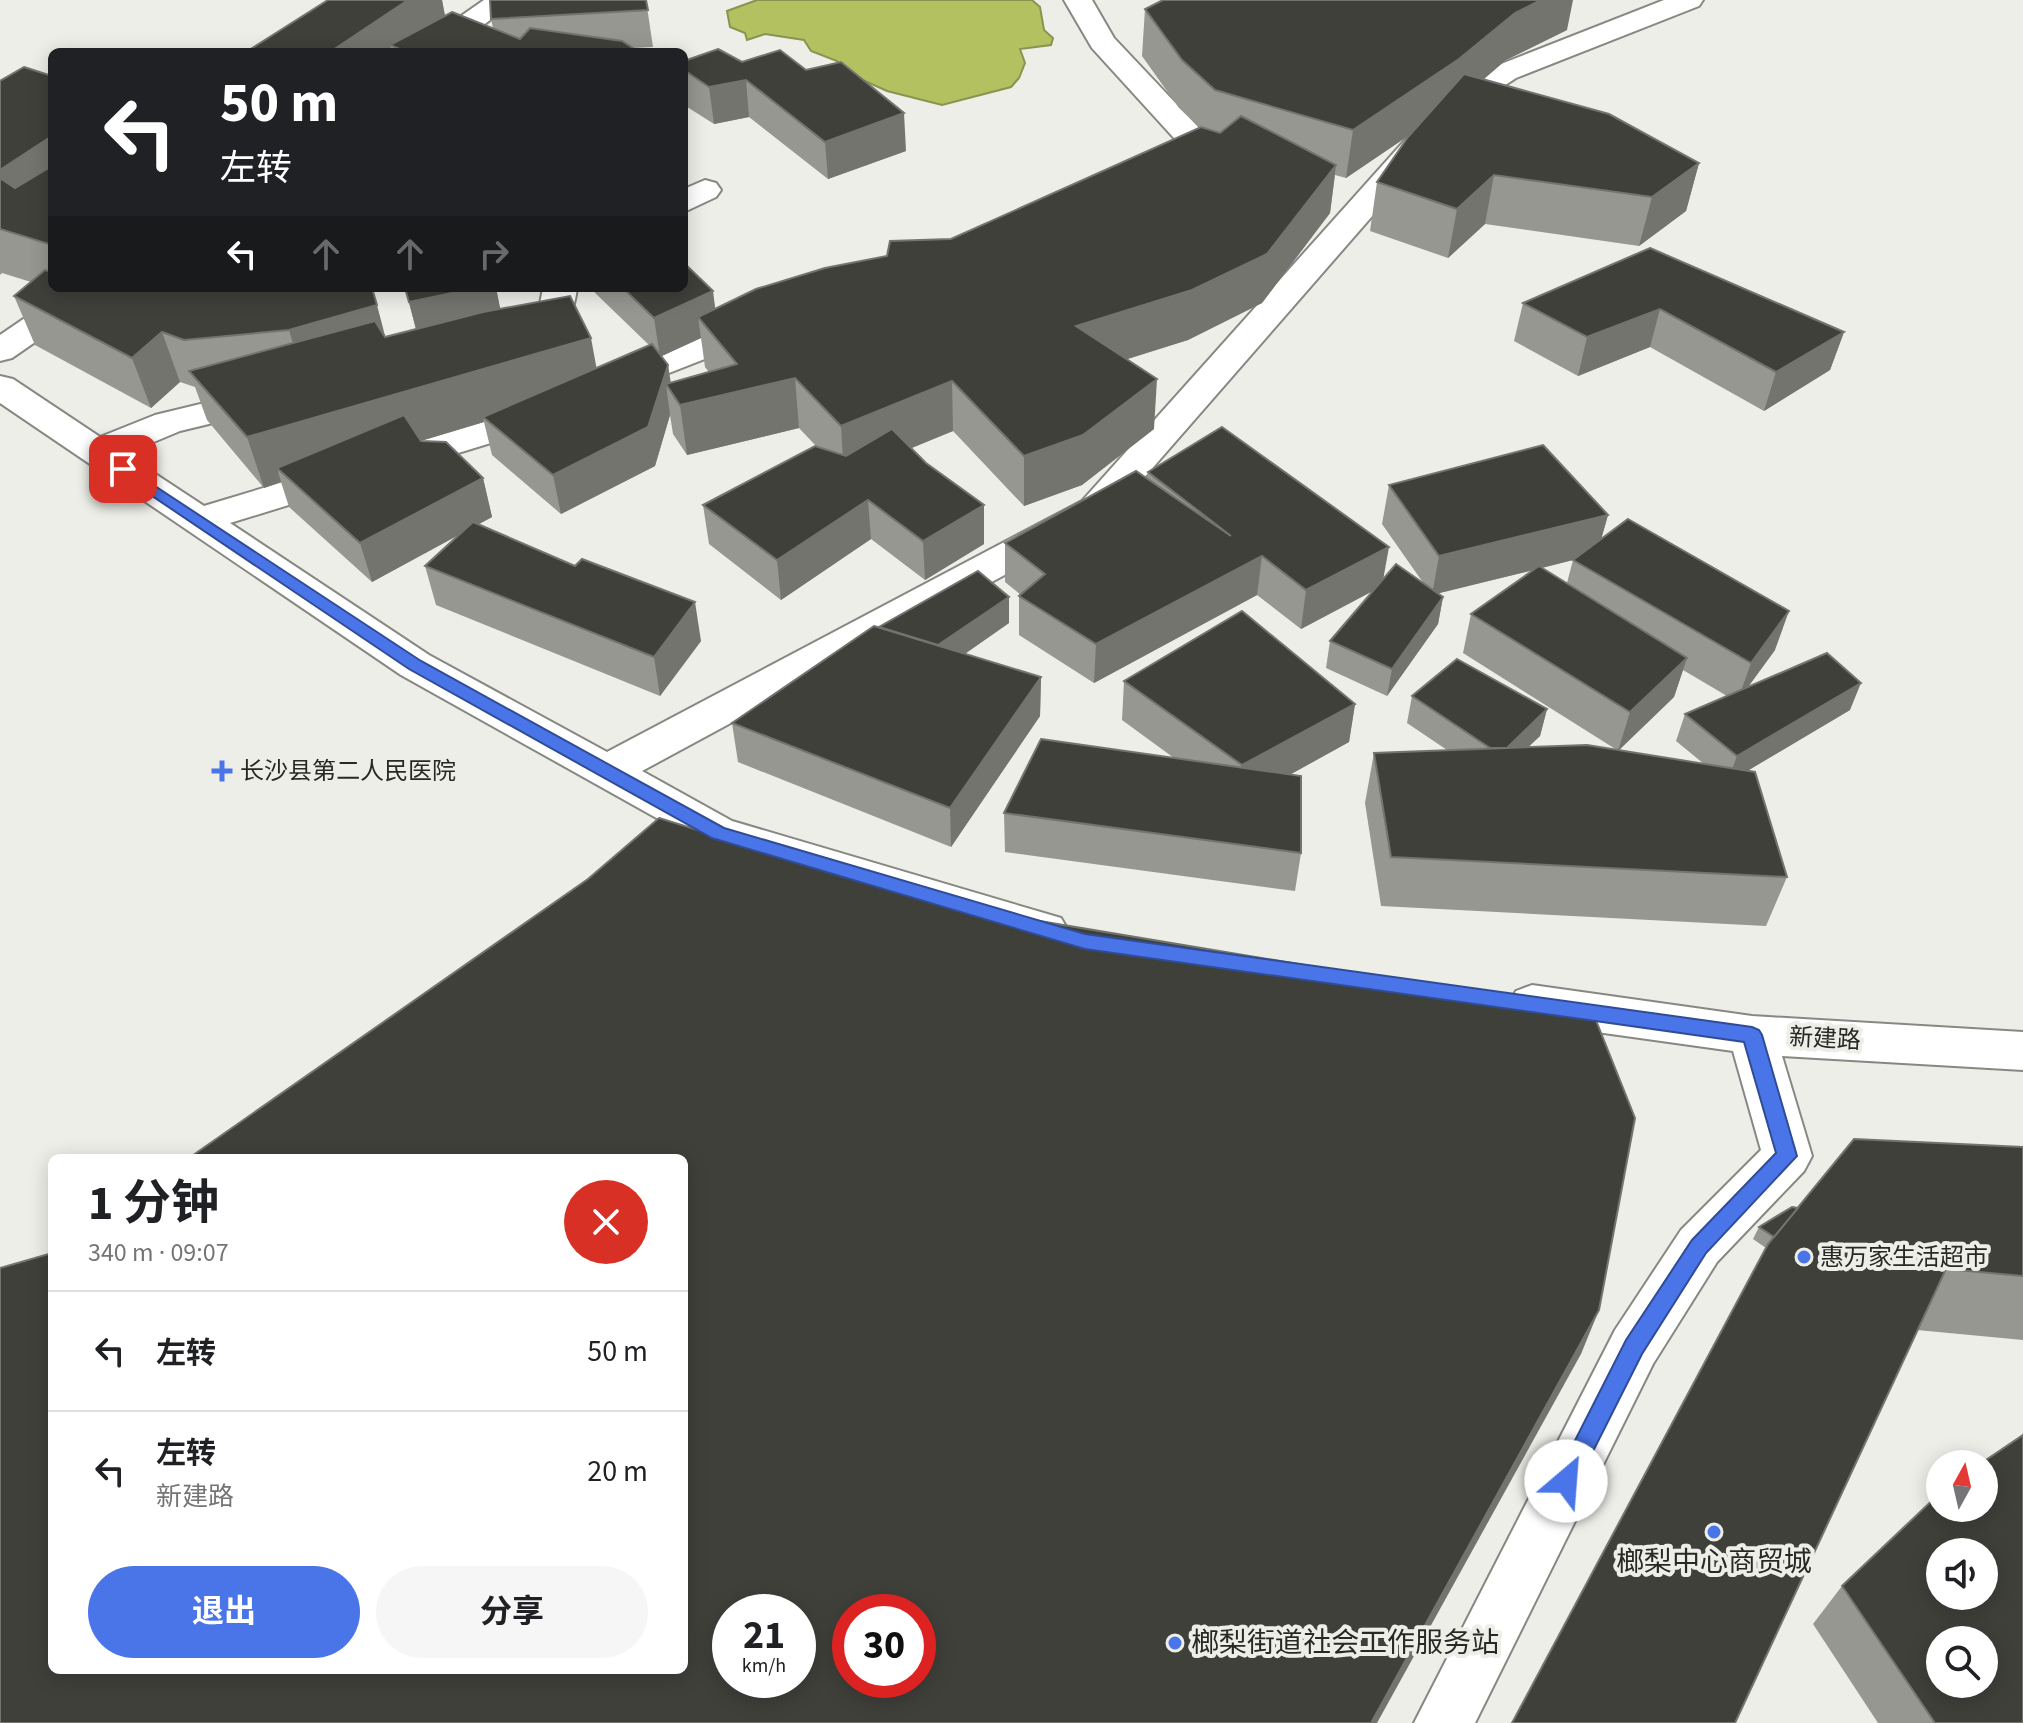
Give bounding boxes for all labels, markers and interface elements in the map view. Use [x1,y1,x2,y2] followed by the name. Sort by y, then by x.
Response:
[220,64,338,143] text: 50 m
[88,80,192,184] icon: left
[220,143,292,194] text: 左转
[220,232,264,276] icon: left
[304,232,348,276] icon: ahead
[388,232,432,276] icon: ahead
[472,232,516,276] icon: right
[89,435,157,503] pin
[101,447,145,491] icon: arrive
[240,754,456,789] place label: 长沙县第二人民医院
[211,760,233,782] marker: 长沙县第二人民医院
[1788,1020,1862,1058] street label: 新建路
[88,1170,219,1238] text: 1 分钟
[564,1180,648,1264] button: close
[88,1234,229,1271] text: 340 m · 09:07
[1820,1240,1988,1275] place label: 惠万家生活超市
[1795,1248,1813,1266] marker: 惠万家生活超市
[88,1329,132,1373] icon: left
[587,1330,648,1373] text: 50 m
[156,1332,216,1375] text: 左转
[156,1432,216,1475] text: 左转
[1524,1439,1608,1523] position arrow
[88,1449,132,1493] icon: left
[587,1450,648,1493] text: 20 m
[1926,1450,1998,1522] north arrow
[1926,1450,1998,1698] map controls
[156,1478,234,1515] text: 新建路
[1705,1523,1723,1541] marker: 榔梨中心商贸城
[1926,1538,1998,1610] button: sound
[1616,1542,1812,1582] place label: 榔梨中心商贸城
[88,1566,360,1658] button: 退出
[376,1566,648,1658] button: 分享
[832,1594,936,1698] speed limit sign: 30
[743,1607,785,1664] text: 21
[1191,1623,1499,1663] place label: 榔梨街道社会工作服务站
[1926,1626,1998,1698] button: search
[1166,1634,1184,1652] marker: 榔梨街道社会工作服务站
[742,1652,786,1680] text: km/h

